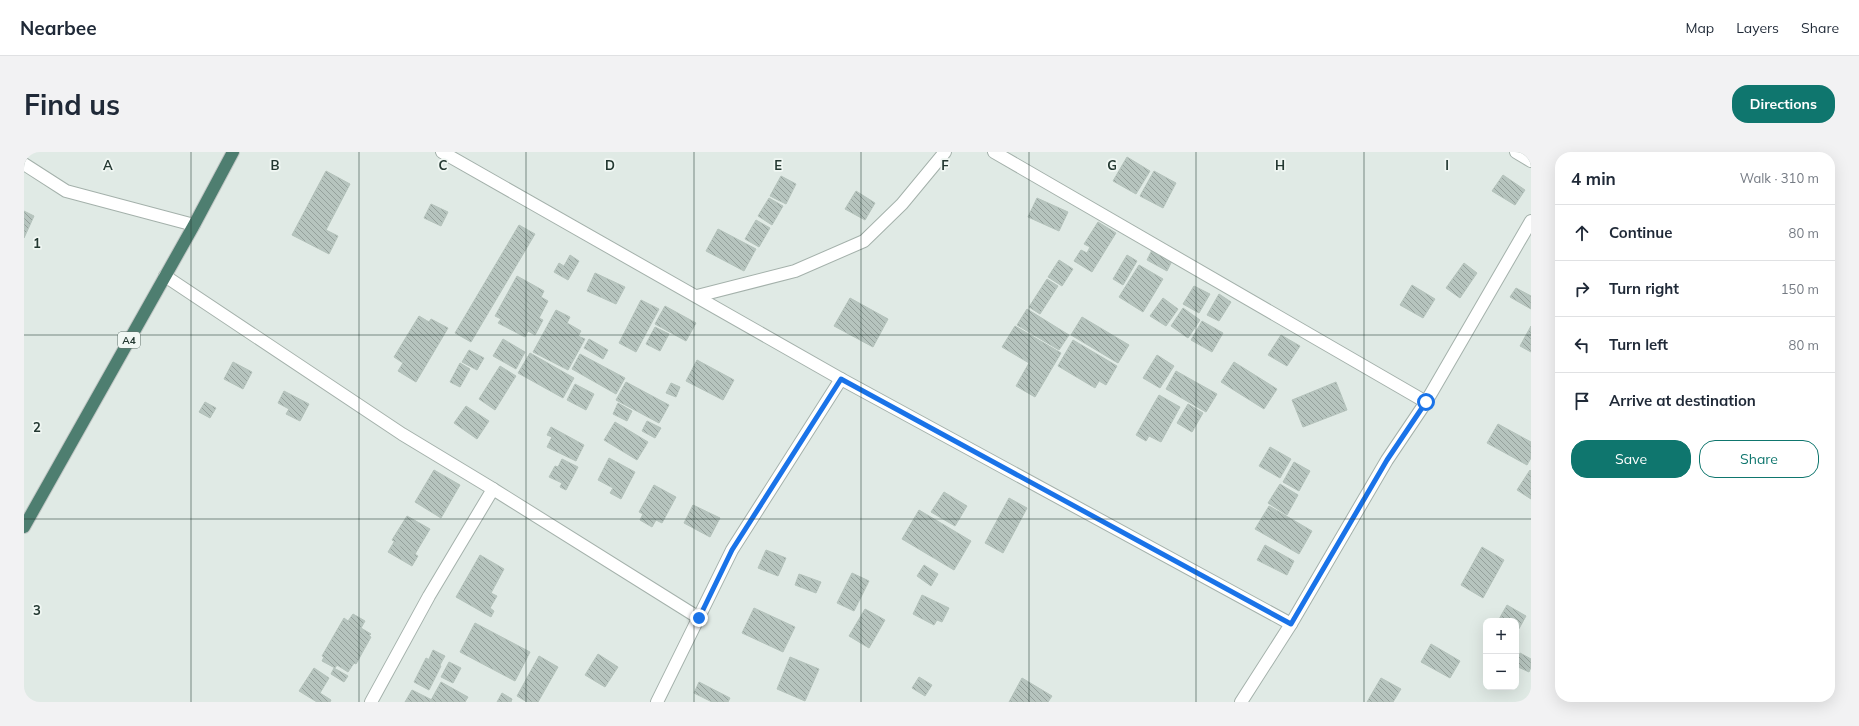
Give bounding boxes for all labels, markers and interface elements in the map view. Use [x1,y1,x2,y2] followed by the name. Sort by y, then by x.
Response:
[20,16,97,40] text: Nearbee
[1685,19,1714,37] text: Map
[1736,19,1779,37] text: Layers
[1801,19,1839,37] text: Share
[1732,85,1835,123] button: Directions
[24,87,120,122] text: Find us
[103,157,113,173] text: A
[271,157,280,173] text: B
[439,157,448,173] text: C
[605,157,615,173] text: D
[774,157,782,173] text: E
[941,157,949,173] text: F
[1107,157,1117,173] text: G
[1275,157,1285,173] text: H
[1445,157,1449,173] text: I
[1571,168,1616,189] text: 4 min
[1740,170,1819,186] text: Walk · 310 m
[1571,222,1593,244] icon: ahead
[1609,223,1672,242] text: Continue
[1789,225,1819,241] text: 80 m
[33,235,41,251] text: 1
[1571,278,1593,300] icon: right
[1609,279,1679,298] text: Turn right
[1781,281,1819,297] text: 150 m
[118,332,140,348] road number: A4
[1571,334,1593,356] icon: left
[1609,335,1668,354] text: Turn left
[1789,337,1819,353] text: 80 m
[1571,390,1593,412] icon: arrive
[1609,391,1756,410] text: Arrive at destination
[1417,393,1435,411] route start
[33,419,41,435] text: 2
[1571,440,1691,478] button: Save
[1699,440,1819,478] button: Share
[33,602,41,618] text: 3
[690,609,708,627] route end
[1483,618,1519,690] map controls
[1483,618,1519,654] button: +
[1483,654,1519,690] button: −

